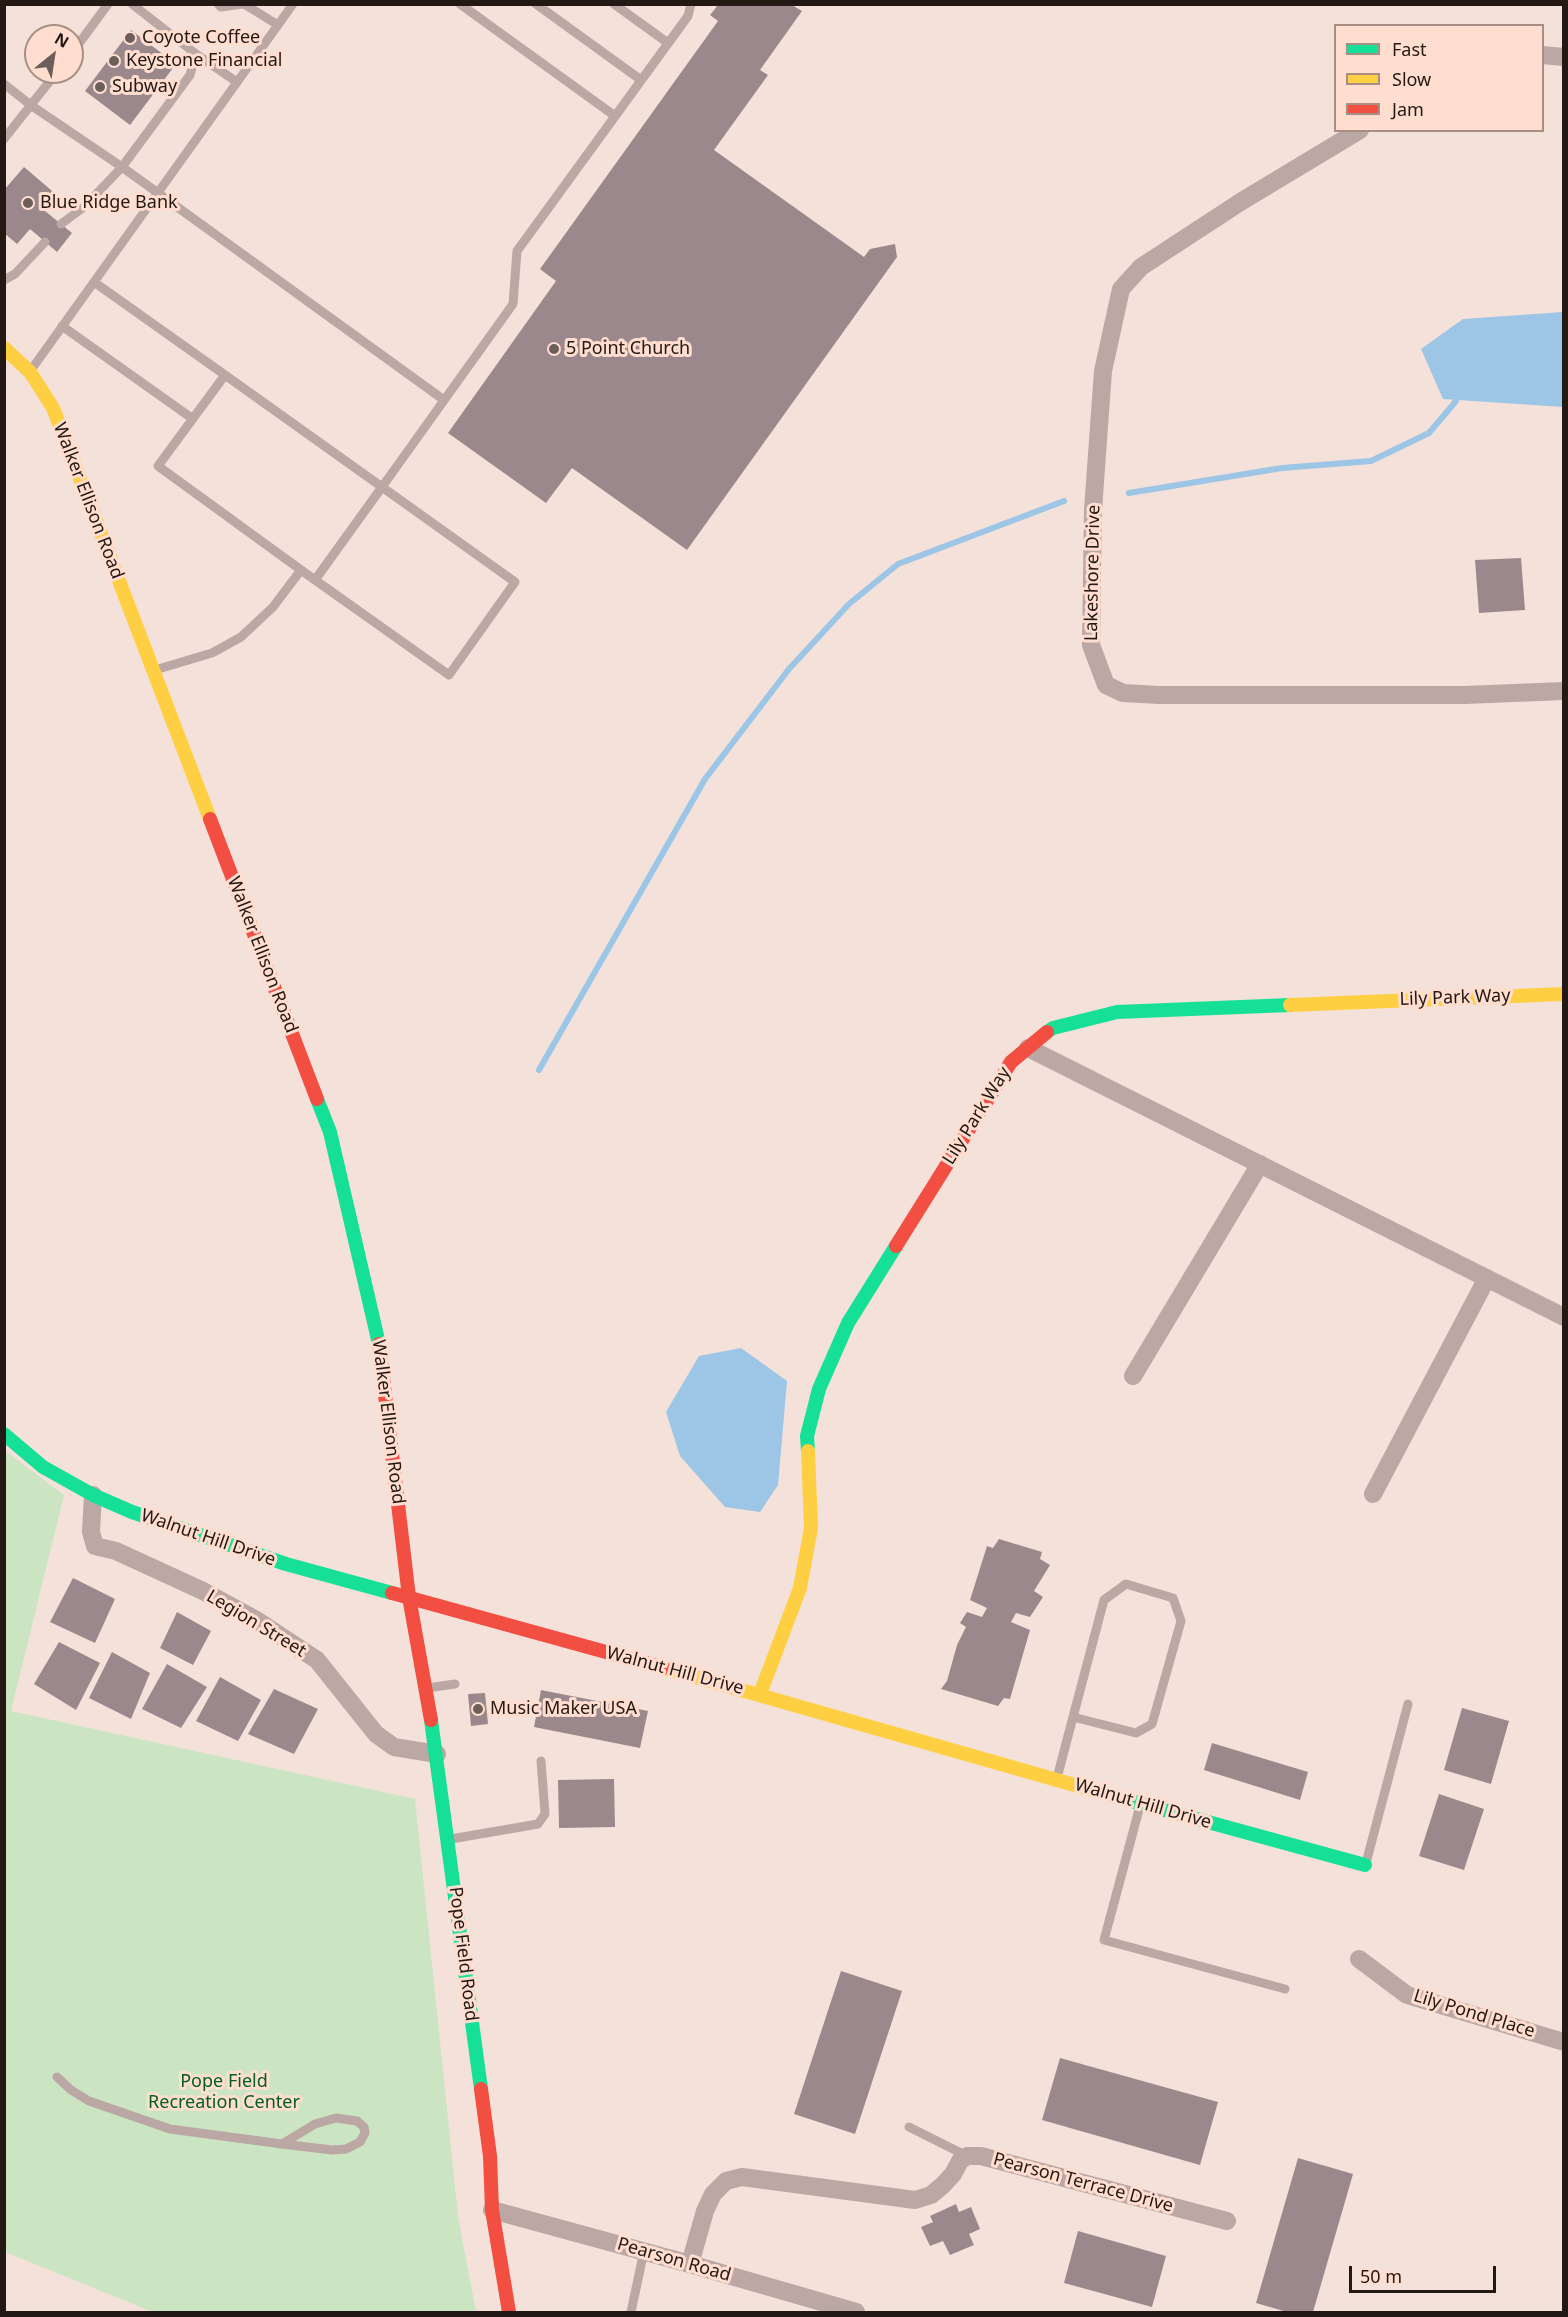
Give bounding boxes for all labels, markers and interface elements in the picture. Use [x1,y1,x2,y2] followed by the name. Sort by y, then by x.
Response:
[24,24,84,84] north arrow
[1334,24,1544,132] legend
[51,27,73,53] text: N
[142,27,260,49] place label: Coyote Coffee
[123,31,137,45] marker: Coyote Coffee
[1392,37,1427,61] text: Fast
[126,50,282,72] place label: Keystone Financial
[107,54,121,68] marker: Keystone Financial
[1392,67,1431,91] text: Slow
[112,76,177,98] place label: Subway
[93,80,107,94] marker: Subway
[1392,97,1424,121] text: Jam
[40,192,178,214] place label: Blue Ridge Bank
[21,196,35,210] marker: Blue Ridge Bank
[566,338,690,360] place label: 5 Point Church
[547,342,561,356] marker: 5 Point Church
[48,420,128,582] street label: Walker Ellison Road
[1081,505,1105,641] street label: Lakeshore Drive
[222,874,302,1036] street label: Walker Ellison Road
[1399,985,1511,1011] street label: Lily Park Way
[938,1063,1016,1169] street label: Lily Park Way
[367,1339,409,1505] street label: Walker Ellison Road
[138,1505,278,1571] street label: Walnut Hill Drive
[202,1586,310,1662] street label: Legion Street
[604,1642,746,1700] street label: Walnut Hill Drive
[490,1698,637,1720] place label: Music Maker USA
[471,1702,485,1716] marker: Music Maker USA
[1072,1774,1214,1834] street label: Walnut Hill Drive
[444,1885,482,2023] street label: Pope Field Road
[1411,1985,1537,2043] street label: Lily Pond Place
[148,2071,300,2114] park label: Pope Field Recreation Center
[991,2149,1175,2217] street label: Pearson Terrace Drive
[615,2233,733,2287] street label: Pearson Road
[1352,2254,1499,2292] scale bar
[1360,2264,1402,2288] text: 50 m

